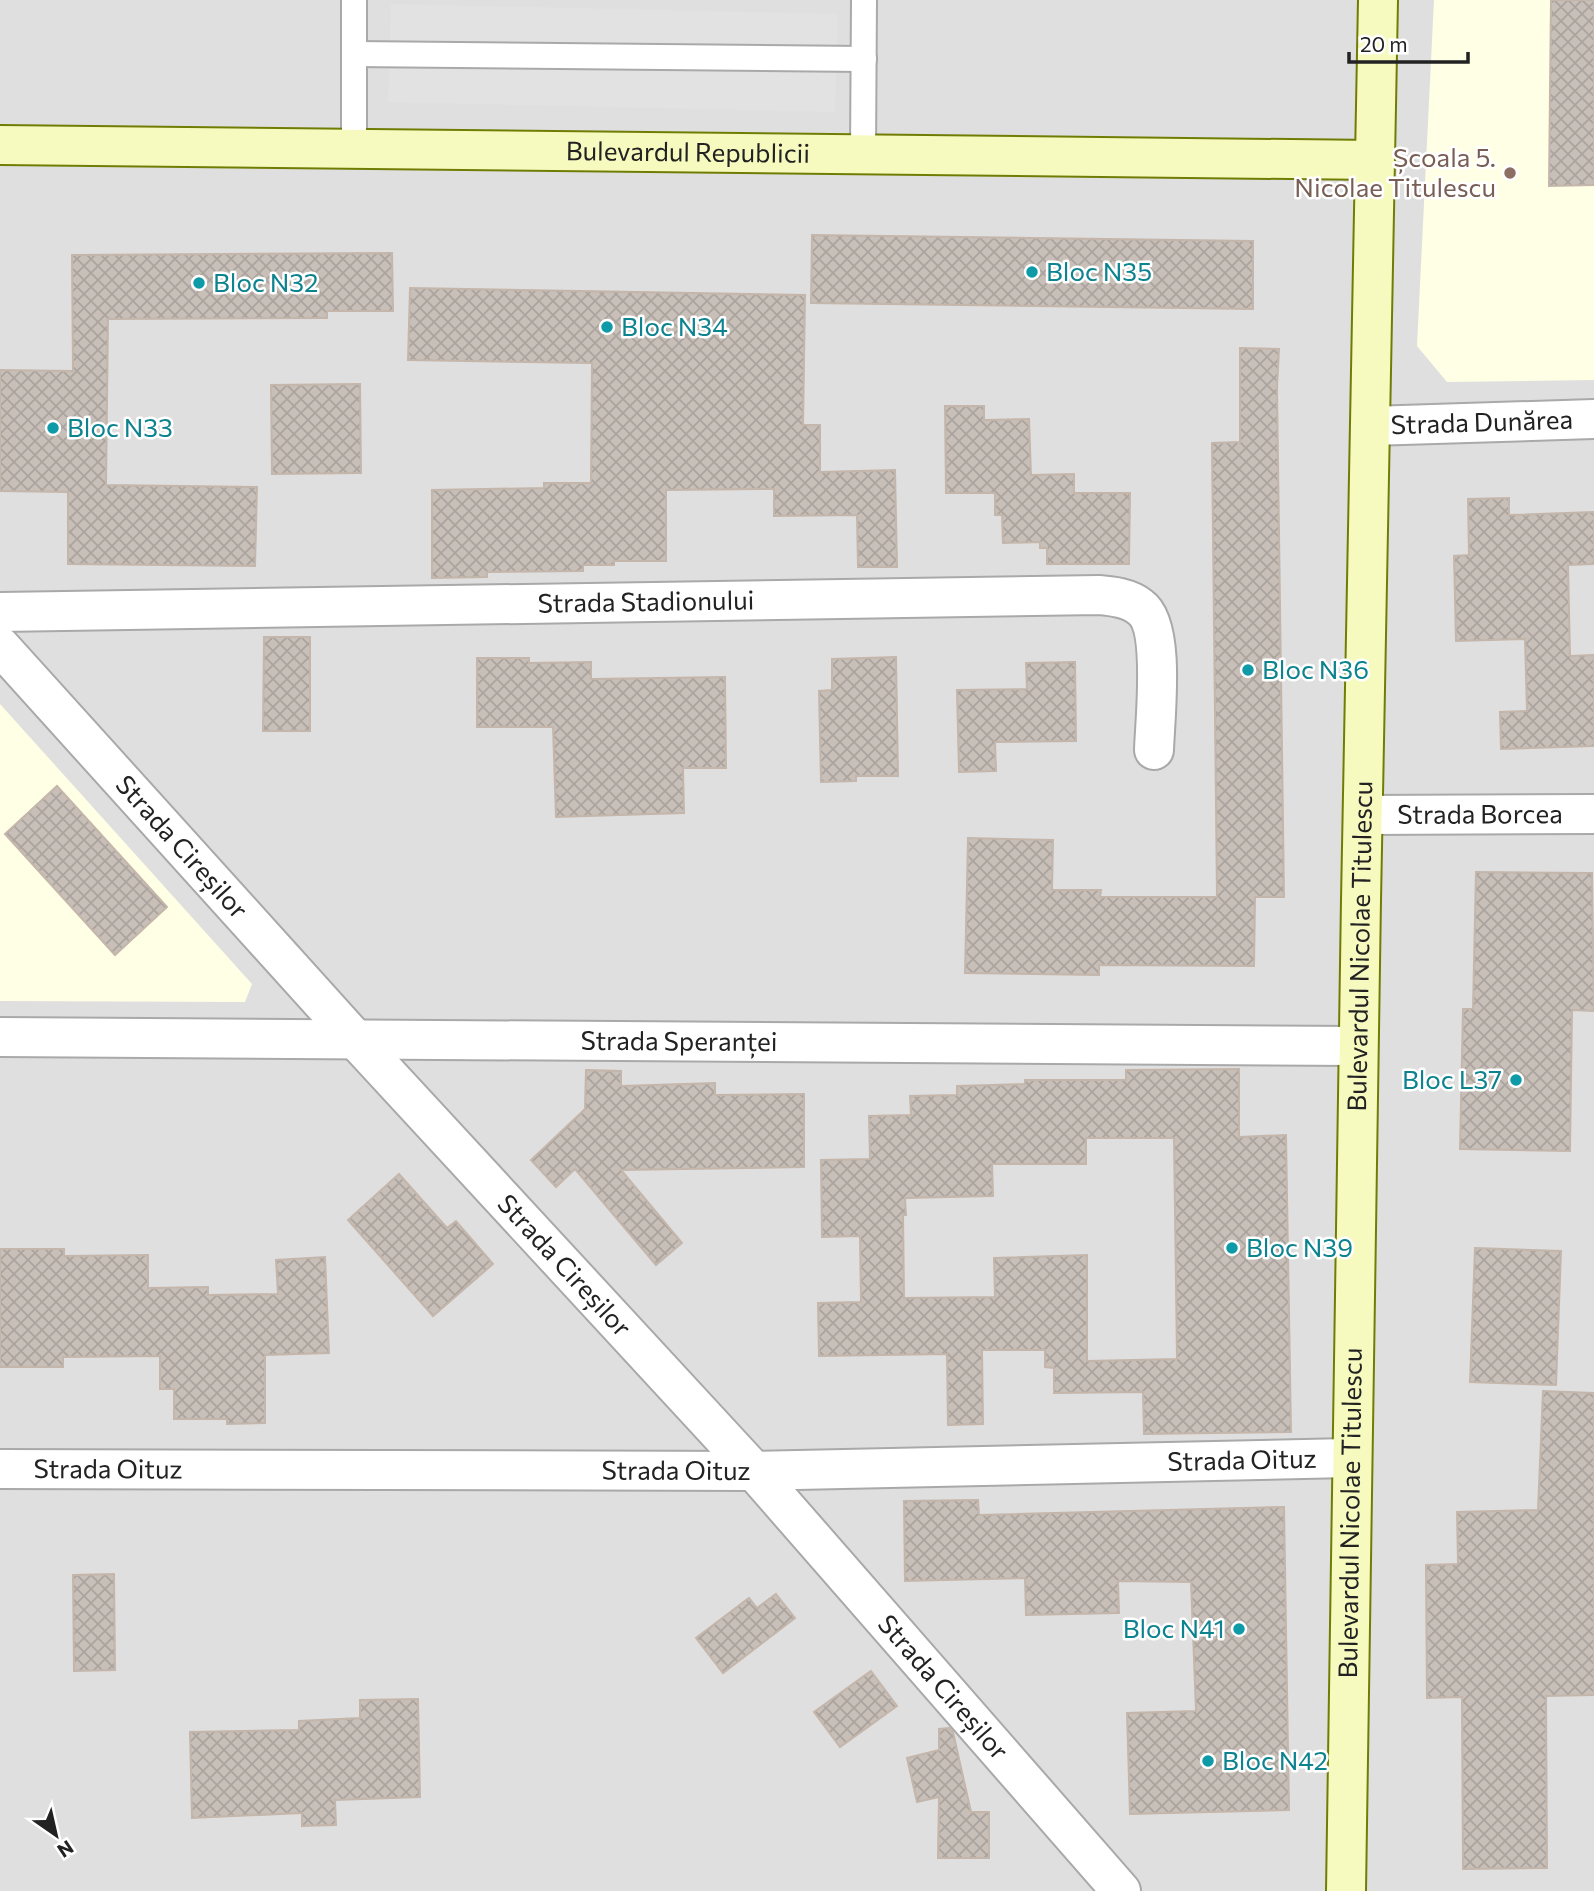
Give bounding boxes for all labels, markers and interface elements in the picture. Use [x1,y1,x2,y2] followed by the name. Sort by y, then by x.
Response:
[1349,21,1468,65] scale bar
[1360,31,1408,56] text: 20 m
[566,134,810,168] street label: Bulevardul Republicii
[1294,141,1496,202] place label: Școala 5. Nicolae Titulescu
[1502,165,1518,181] marker: Școala 5. Nicolae Titulescu
[1046,255,1152,286] place label: Bloc N35
[1024,264,1040,280] marker: Bloc N35
[213,266,319,297] place label: Bloc N32
[191,275,207,291] marker: Bloc N32
[621,310,728,341] place label: Bloc N34
[599,319,615,335] marker: Bloc N34
[1390,403,1574,439] street label: Strada Dunărea
[67,411,173,442] place label: Bloc N33
[45,420,61,436] marker: Bloc N33
[537,583,755,618] street label: Strada Stadionului
[1262,653,1369,684] place label: Bloc N36
[1240,662,1256,678] marker: Bloc N36
[110,768,255,924] street label: Strada Cireșilor
[1340,780,1377,1112] street label: Bulevardul Nicolae Titulescu
[1397,797,1563,829] street label: Strada Borcea
[580,1024,778,1058] street label: Strada Speranței
[1402,1063,1502,1094] place label: Bloc L37
[1508,1072,1524,1088] marker: Bloc L37
[492,1187,639,1342] street label: Strada Cireșilor
[1246,1231,1353,1262] place label: Bloc N39
[1224,1240,1240,1256] marker: Bloc N39
[1331,1347,1367,1679] street label: Bulevardul Nicolae Titulescu
[1167,1442,1317,1476] street label: Strada Oituz
[33,1452,183,1483] street label: Strada Oituz
[601,1454,751,1485] street label: Strada Oituz
[873,1608,1016,1765] street label: Strada Cireșilor
[1123,1612,1225,1643] place label: Bloc N41
[1231,1621,1247,1637] marker: Bloc N41
[1222,1744,1328,1775] place label: Bloc N42
[1200,1753,1216,1769] marker: Bloc N42
[21,1800,91,1870] north arrow
[53,1836,78,1863] text: N

